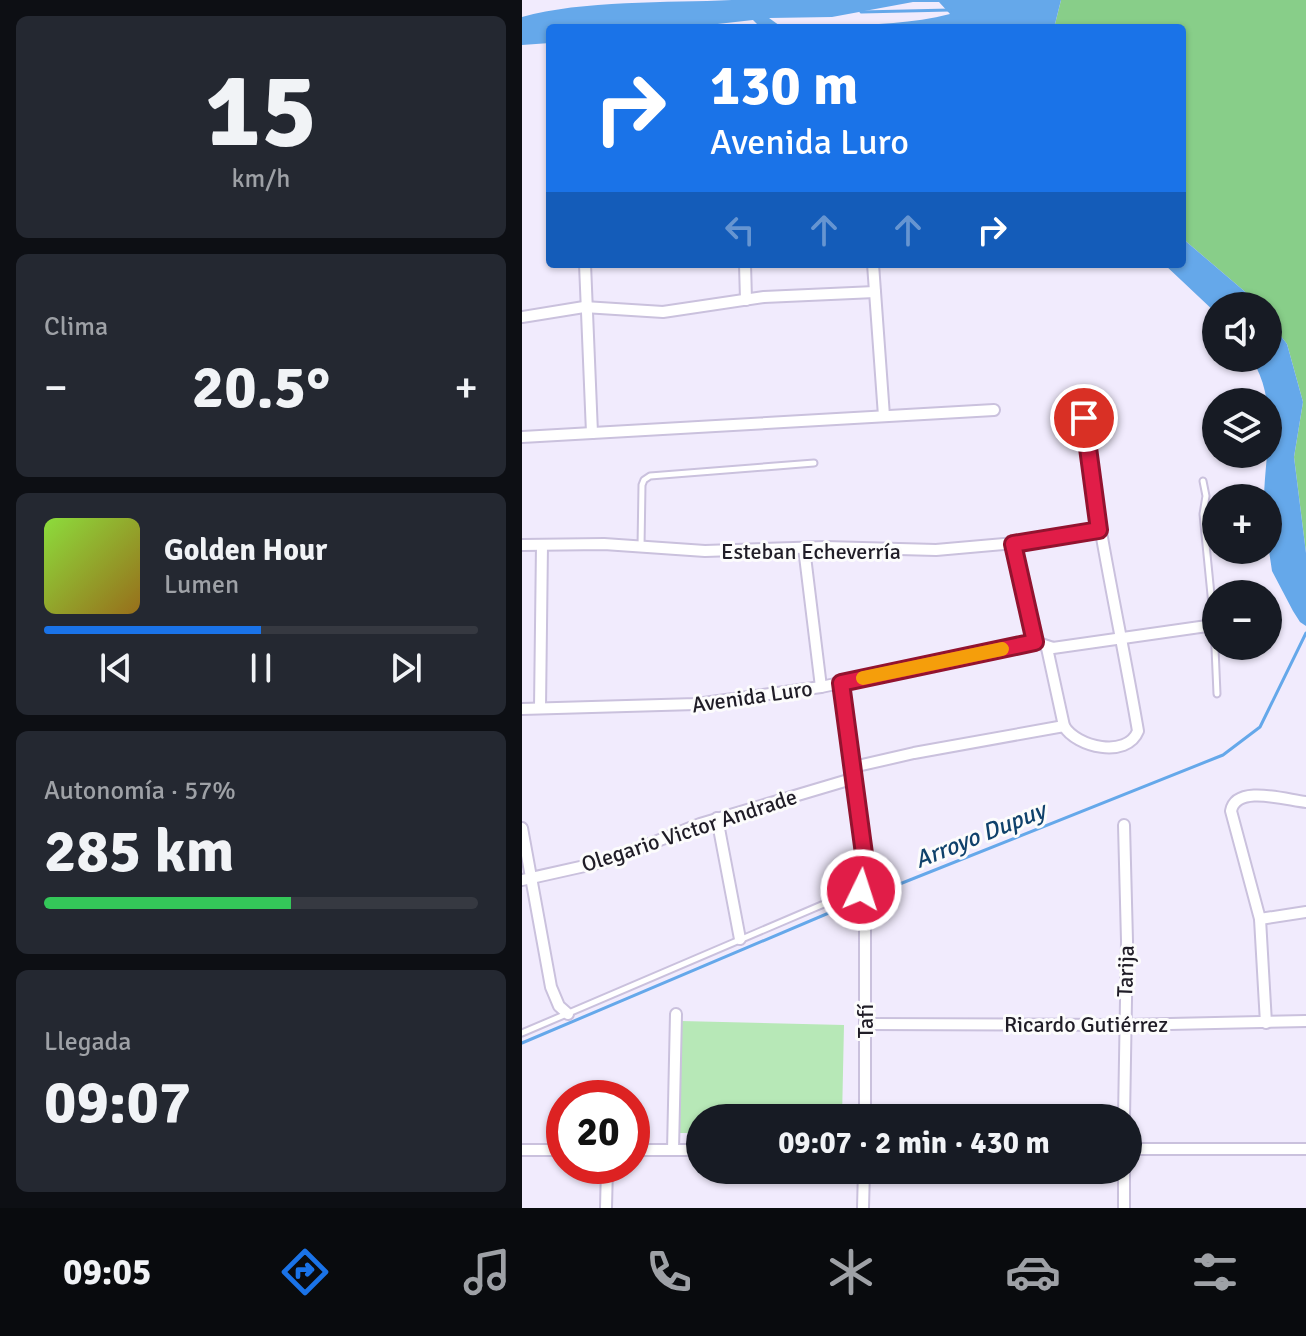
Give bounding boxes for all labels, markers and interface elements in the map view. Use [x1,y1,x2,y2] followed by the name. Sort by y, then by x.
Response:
[205,47,317,175] text: 15
[710,51,858,120] text: 130 m
[578,56,682,160] icon: right
[710,120,909,165] text: Avenida Luro
[232,163,290,195] text: km/h
[718,208,762,252] icon: left
[802,208,846,252] icon: ahead
[886,208,930,252] icon: ahead
[970,208,1014,252] icon: right
[1202,292,1282,660] map controls
[1202,292,1282,372] button: sound
[44,311,108,343] text: Clima
[192,351,330,425] text: 20.5°
[44,361,68,415] text: −
[454,361,478,415] text: +
[1050,384,1118,452] pin
[1202,388,1282,468] button: layers
[1062,396,1106,440] icon: arrive
[1202,484,1282,564] button: +
[164,532,327,569] text: Golden Hour
[721,538,901,565] street label: Esteban Echeverría
[164,569,239,601] text: Lumen
[1202,580,1282,660] button: −
[94,646,138,690] icon: previous
[239,646,283,690] icon: pause
[384,646,428,690] icon: next
[690,675,814,718] street label: Avenida Luro
[44,775,236,807] text: Autonomía · 57%
[578,783,800,878] street label: Olegario Victor Andrade
[910,794,1052,875] water label: Arroyo Dupuy
[44,815,234,889] text: 285 km
[819,848,903,932] position arrow
[1111,945,1140,998] street label: Tarija
[852,1004,879,1038] street label: Tafí
[1004,1011,1168,1038] street label: Ricardo Gutiérrez
[44,1026,131,1058] text: Llegada
[44,1066,191,1140] text: 09:07
[546,1080,650,1184] speed limit sign: 20
[778,1125,1050,1162] text: 09:07 · 2 min · 430 m
[277,1244,333,1300] icon: directions
[459,1244,515,1300] icon: music
[641,1244,697,1300] icon: phone
[823,1244,879,1300] icon: climate
[1005,1244,1061,1300] icon: car
[1187,1244,1243,1300] icon: filters
[63,1250,151,1295] text: 09:05

